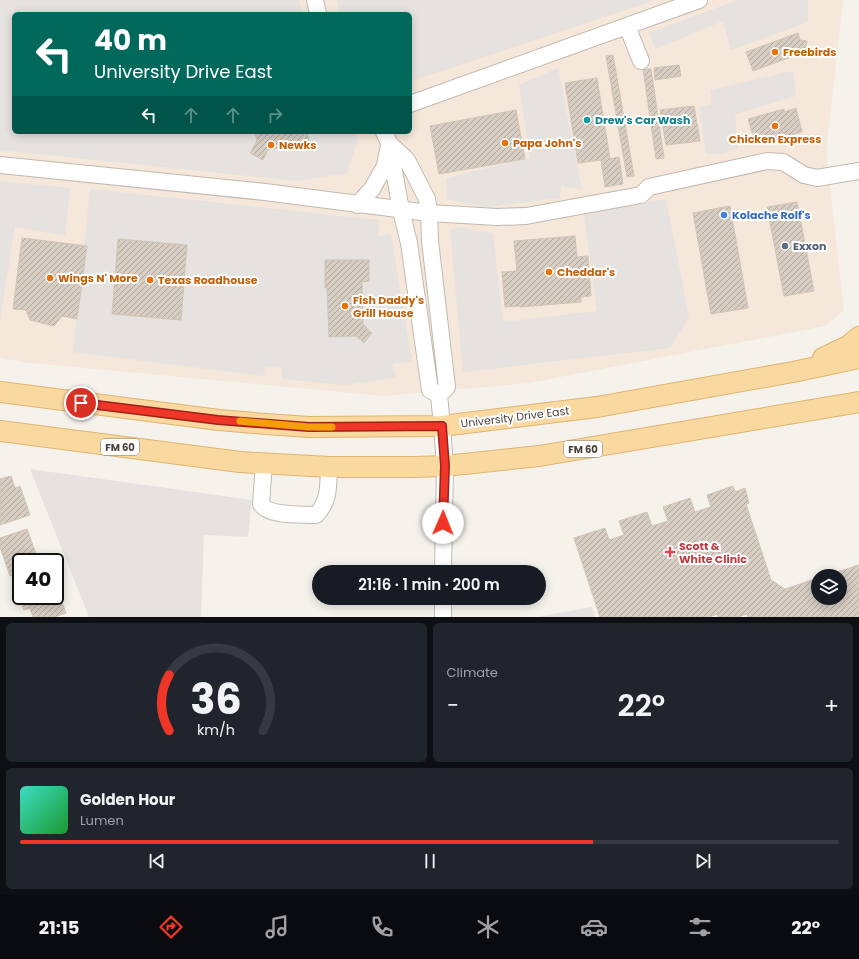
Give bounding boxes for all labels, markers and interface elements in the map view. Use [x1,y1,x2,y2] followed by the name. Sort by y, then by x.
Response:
[94,21,167,60] text: 40 m
[28,28,80,80] icon: left
[783,44,836,60] place label: Freebirds
[770,47,780,57] marker: Freebirds
[94,59,273,84] text: University Drive East
[138,104,160,126] icon: left
[180,104,202,126] icon: ahead
[222,104,244,126] icon: ahead
[264,104,286,126] icon: right
[595,112,690,128] place label: Drew's Car Wash
[582,115,592,125] marker: Drew's Car Wash
[770,121,780,131] marker: Chicken Express
[729,131,821,147] place label: Chicken Express
[513,135,581,151] place label: Papa John's
[279,137,317,153] place label: Newks
[500,138,510,148] marker: Papa John's
[266,140,276,150] marker: Newks
[732,207,811,223] place label: Kolache Rolf's
[719,210,729,220] marker: Kolache Rolf's
[793,238,826,254] place label: Exxon
[780,241,790,251] marker: Exxon
[557,264,615,280] place label: Cheddar's
[544,267,554,277] marker: Cheddar's
[58,270,138,286] place label: Wings N' More
[158,272,258,288] place label: Texas Roadhouse
[45,273,55,283] marker: Wings N' More
[145,275,155,285] marker: Texas Roadhouse
[353,292,424,321] place label: Fish Daddy's Grill House
[340,301,350,311] marker: Fish Daddy's Grill House
[64,386,98,420] pin
[70,392,92,414] icon: arrive
[460,402,570,432] street label: University Drive East
[101,439,139,455] road number: FM 60
[564,441,602,457] road number: FM 60
[422,502,464,544] position arrow
[679,538,747,567] place label: Scott & White Clinic
[664,546,676,558] marker: Scott & White Clinic
[12,553,64,605] speed limit sign: 40
[811,569,847,605] map controls
[811,569,847,605] button: layers
[358,574,500,595] text: 21:16 · 1 min · 200 m
[447,663,498,682] text: Climate
[190,669,242,728] text: 36
[617,684,665,727] text: 22°
[447,690,459,721] text: −
[824,690,839,721] text: +
[197,719,235,739] text: km/h
[80,789,175,810] text: Golden Hour
[80,811,124,830] text: Lumen
[146,850,168,872] icon: previous
[419,850,441,872] icon: pause
[692,850,714,872] icon: next
[157,913,185,941] icon: directions
[263,913,291,941] icon: music
[368,913,396,941] icon: phone
[474,913,502,941] icon: climate
[580,913,608,941] icon: car
[686,913,714,941] icon: filters
[39,915,79,940] text: 21:15
[791,915,820,940] text: 22°

